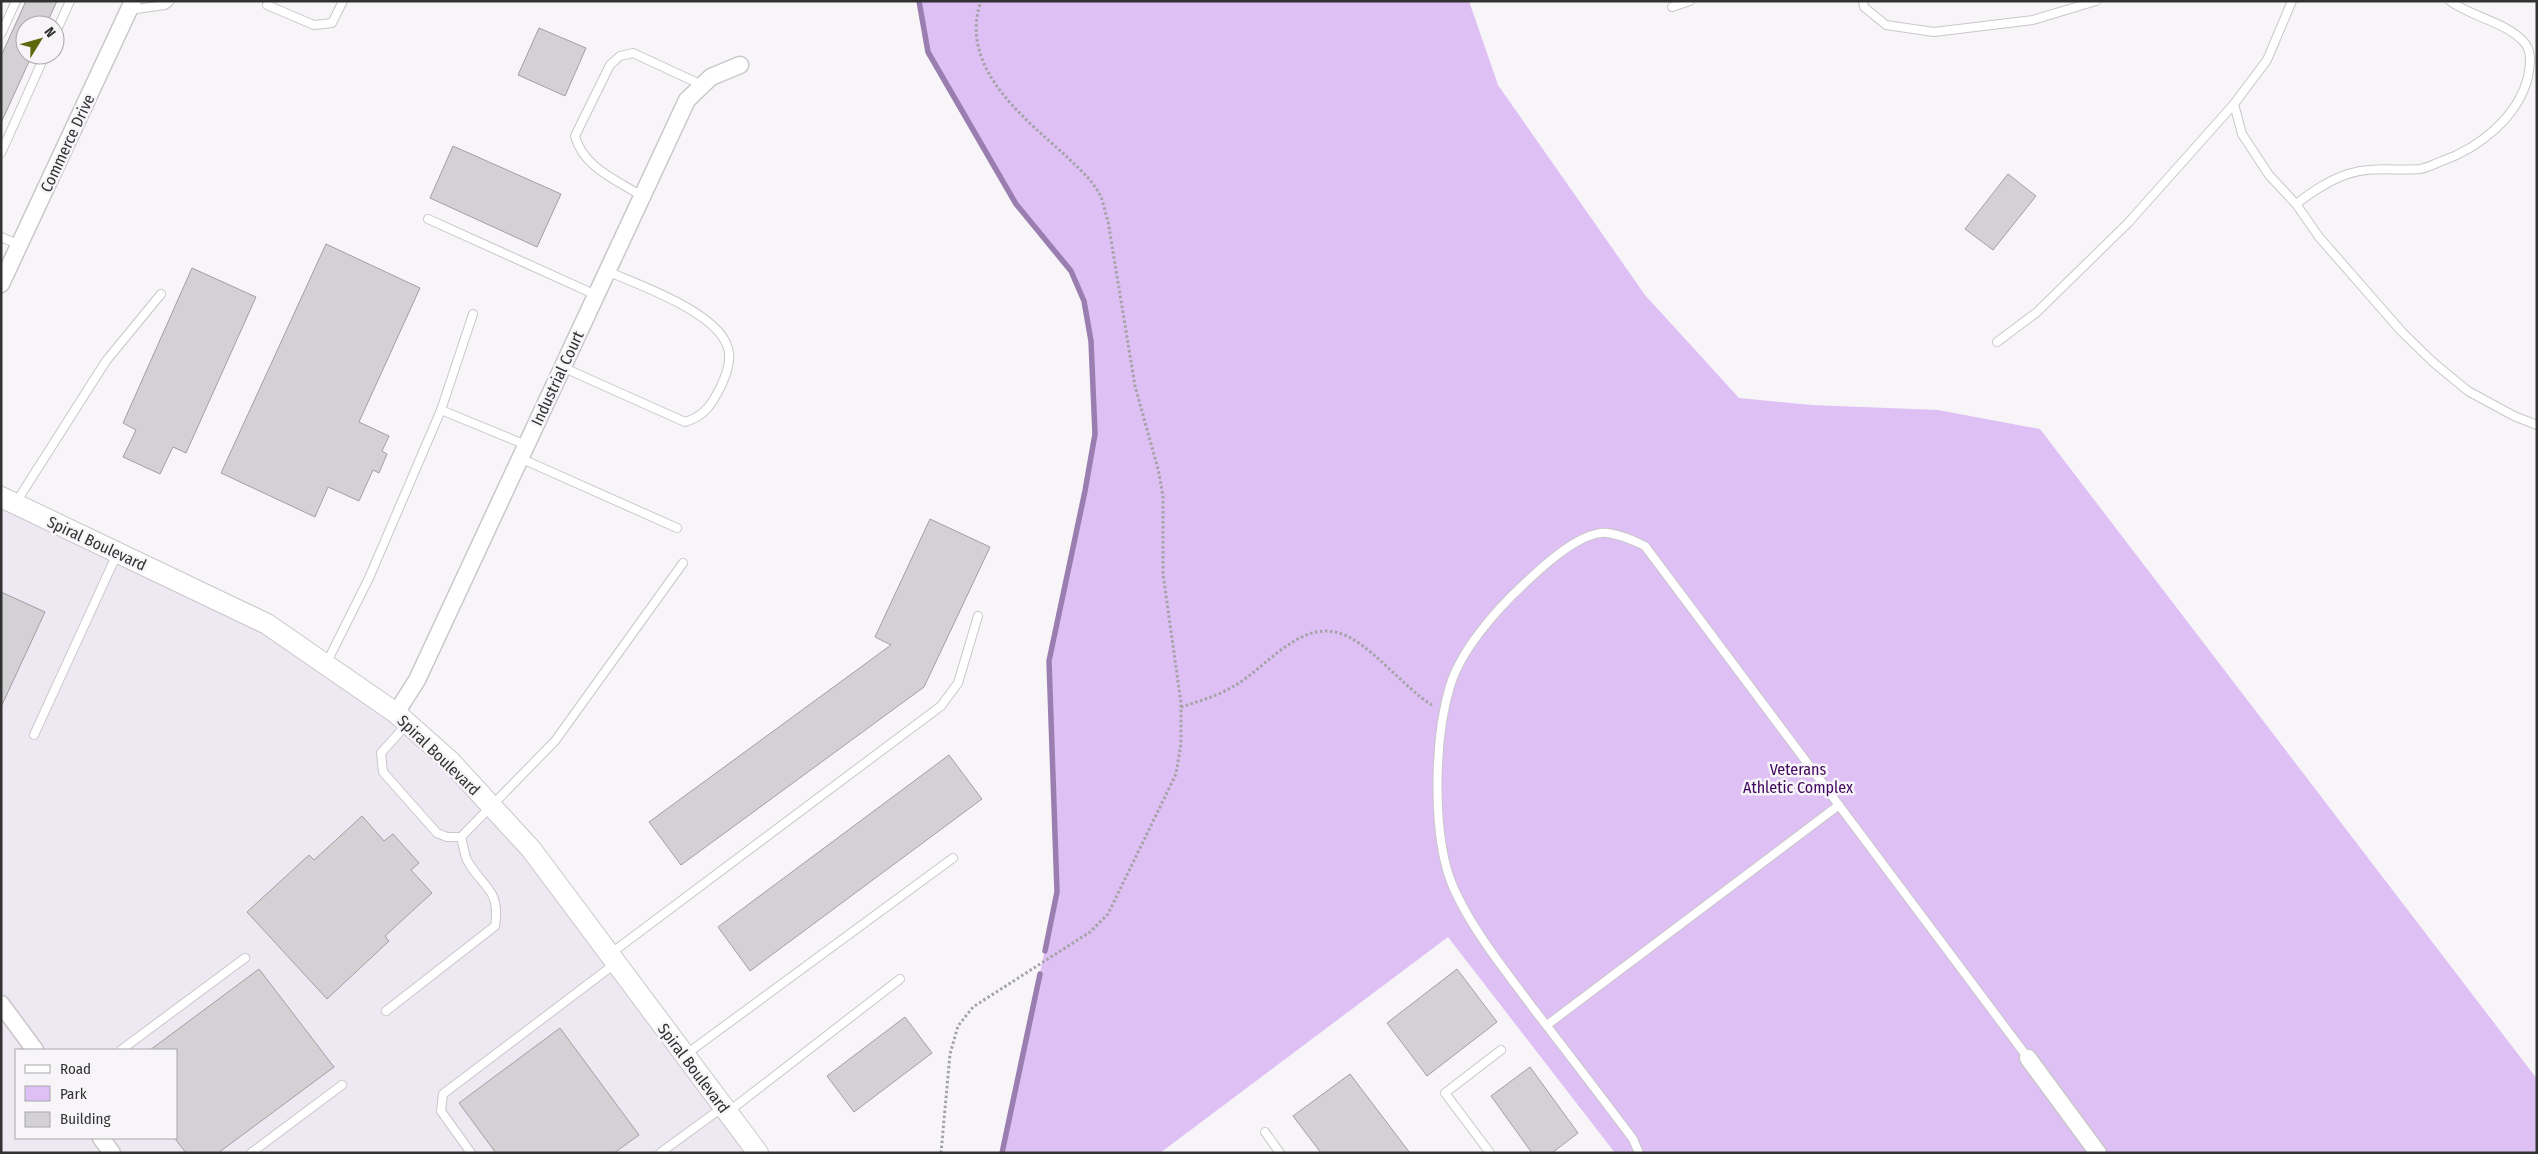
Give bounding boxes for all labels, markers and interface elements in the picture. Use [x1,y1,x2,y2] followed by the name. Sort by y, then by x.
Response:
[15,15,65,65] north arrow
[41,24,59,41] text: N
[36,91,98,195] street label: Commerce Drive
[527,327,588,429] street label: Industrial Court
[44,512,149,575] street label: Spiral Boulevard
[393,711,484,799] street label: Spiral Boulevard
[1743,760,1853,797] park label: Veterans Athletic Complex
[654,1020,733,1117] street label: Spiral Boulevard
[15,1049,178,1139] legend
[60,1060,91,1078] text: Road
[60,1085,87,1103] text: Park
[60,1110,111,1128] text: Building

